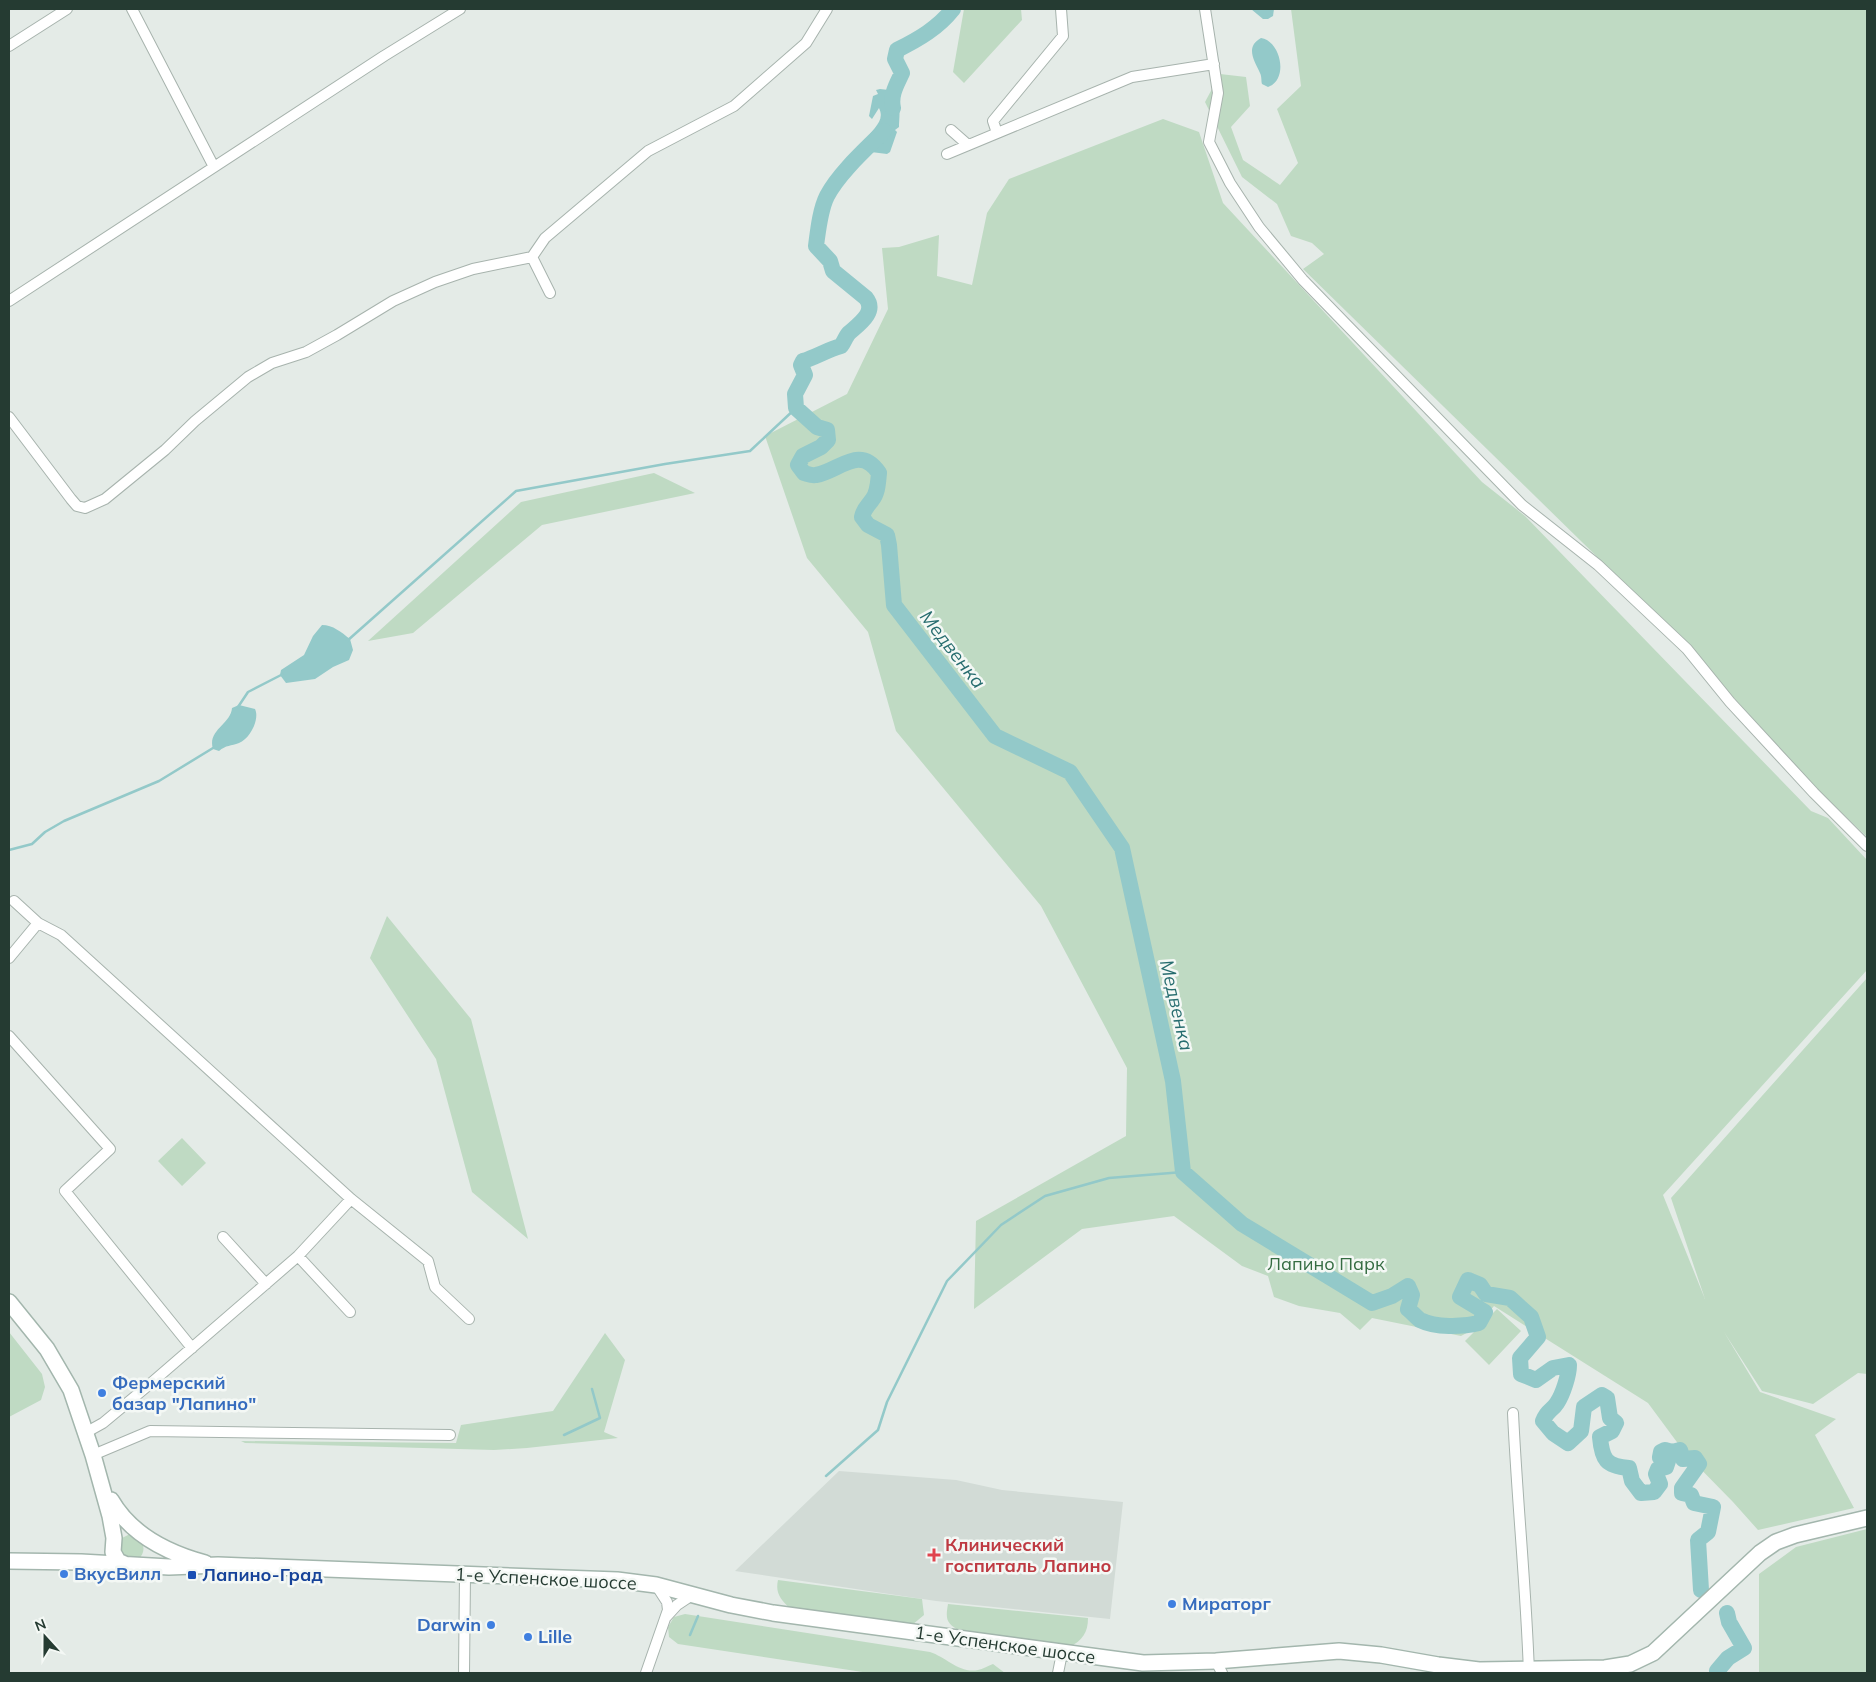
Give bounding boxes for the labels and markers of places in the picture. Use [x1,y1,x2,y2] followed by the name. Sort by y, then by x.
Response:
[112,1371,256,1415] place label: Фермерский базар "Лапино"
[96,1387,108,1399] marker: Фермерский базар "Лапино"
[945,1533,1112,1577] place label: Клинический госпиталь Лапино
[927,1548,941,1562] marker: Клинический госпиталь Лапино
[74,1562,161,1585] place label: ВкусВилл
[202,1563,323,1586] place label: Лапино-Град
[58,1568,70,1580] marker: ВкусВилл
[186,1569,198,1581] marker: Лапино-Град
[1182,1592,1271,1615] place label: Мираторг
[1166,1598,1178,1610] marker: Мираторг
[417,1613,481,1636] place label: Darwin
[485,1619,497,1631] marker: Darwin
[538,1625,572,1648] place label: Lille
[522,1631,534,1643] marker: Lille

